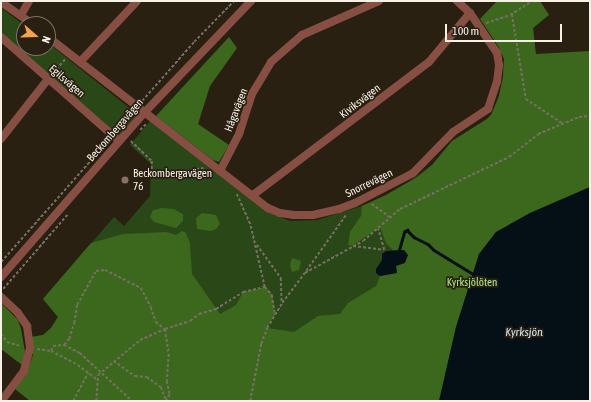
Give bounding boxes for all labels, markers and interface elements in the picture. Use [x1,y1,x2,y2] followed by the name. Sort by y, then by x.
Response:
[16,16,56,56] north arrow
[447,16,564,42] scale bar
[452,24,479,38] text: 100 m
[40,35,53,45] text: N
[46,62,88,100] street label: Egilsvägen
[337,81,383,121] street label: Kiviksvägen
[222,86,250,134] street label: Hågavägen
[84,96,146,164] street label: Beckombergavägen
[343,166,395,200] street label: Snorrevägen
[133,167,212,193] place label: Beckombergavägen 76
[120,175,130,185] marker: Beckombergavägen 76
[447,275,497,289] park label: Kyrksjölöten
[505,326,543,340] water label: Kyrksjön

